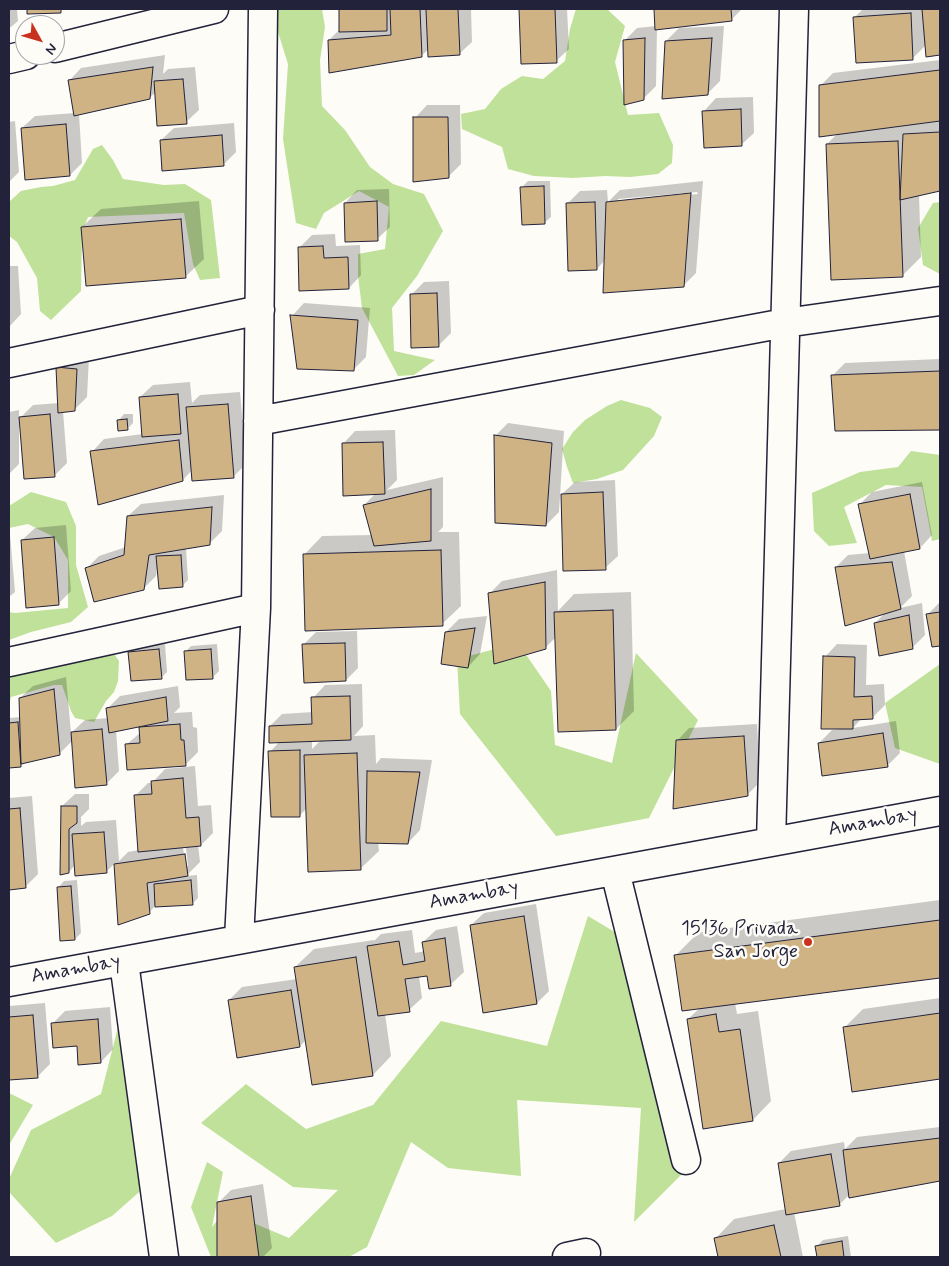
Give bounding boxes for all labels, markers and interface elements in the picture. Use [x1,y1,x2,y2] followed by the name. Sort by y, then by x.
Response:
[15,15,65,65] north arrow
[41,40,61,58] text: N
[827,803,919,843] street label: Amambay
[428,876,520,916] street label: Amambay
[681,918,798,965] place label: 15136 Privada San Jorge
[802,936,814,948] marker: 15136 Privada San Jorge
[30,950,122,990] street label: Amambay

